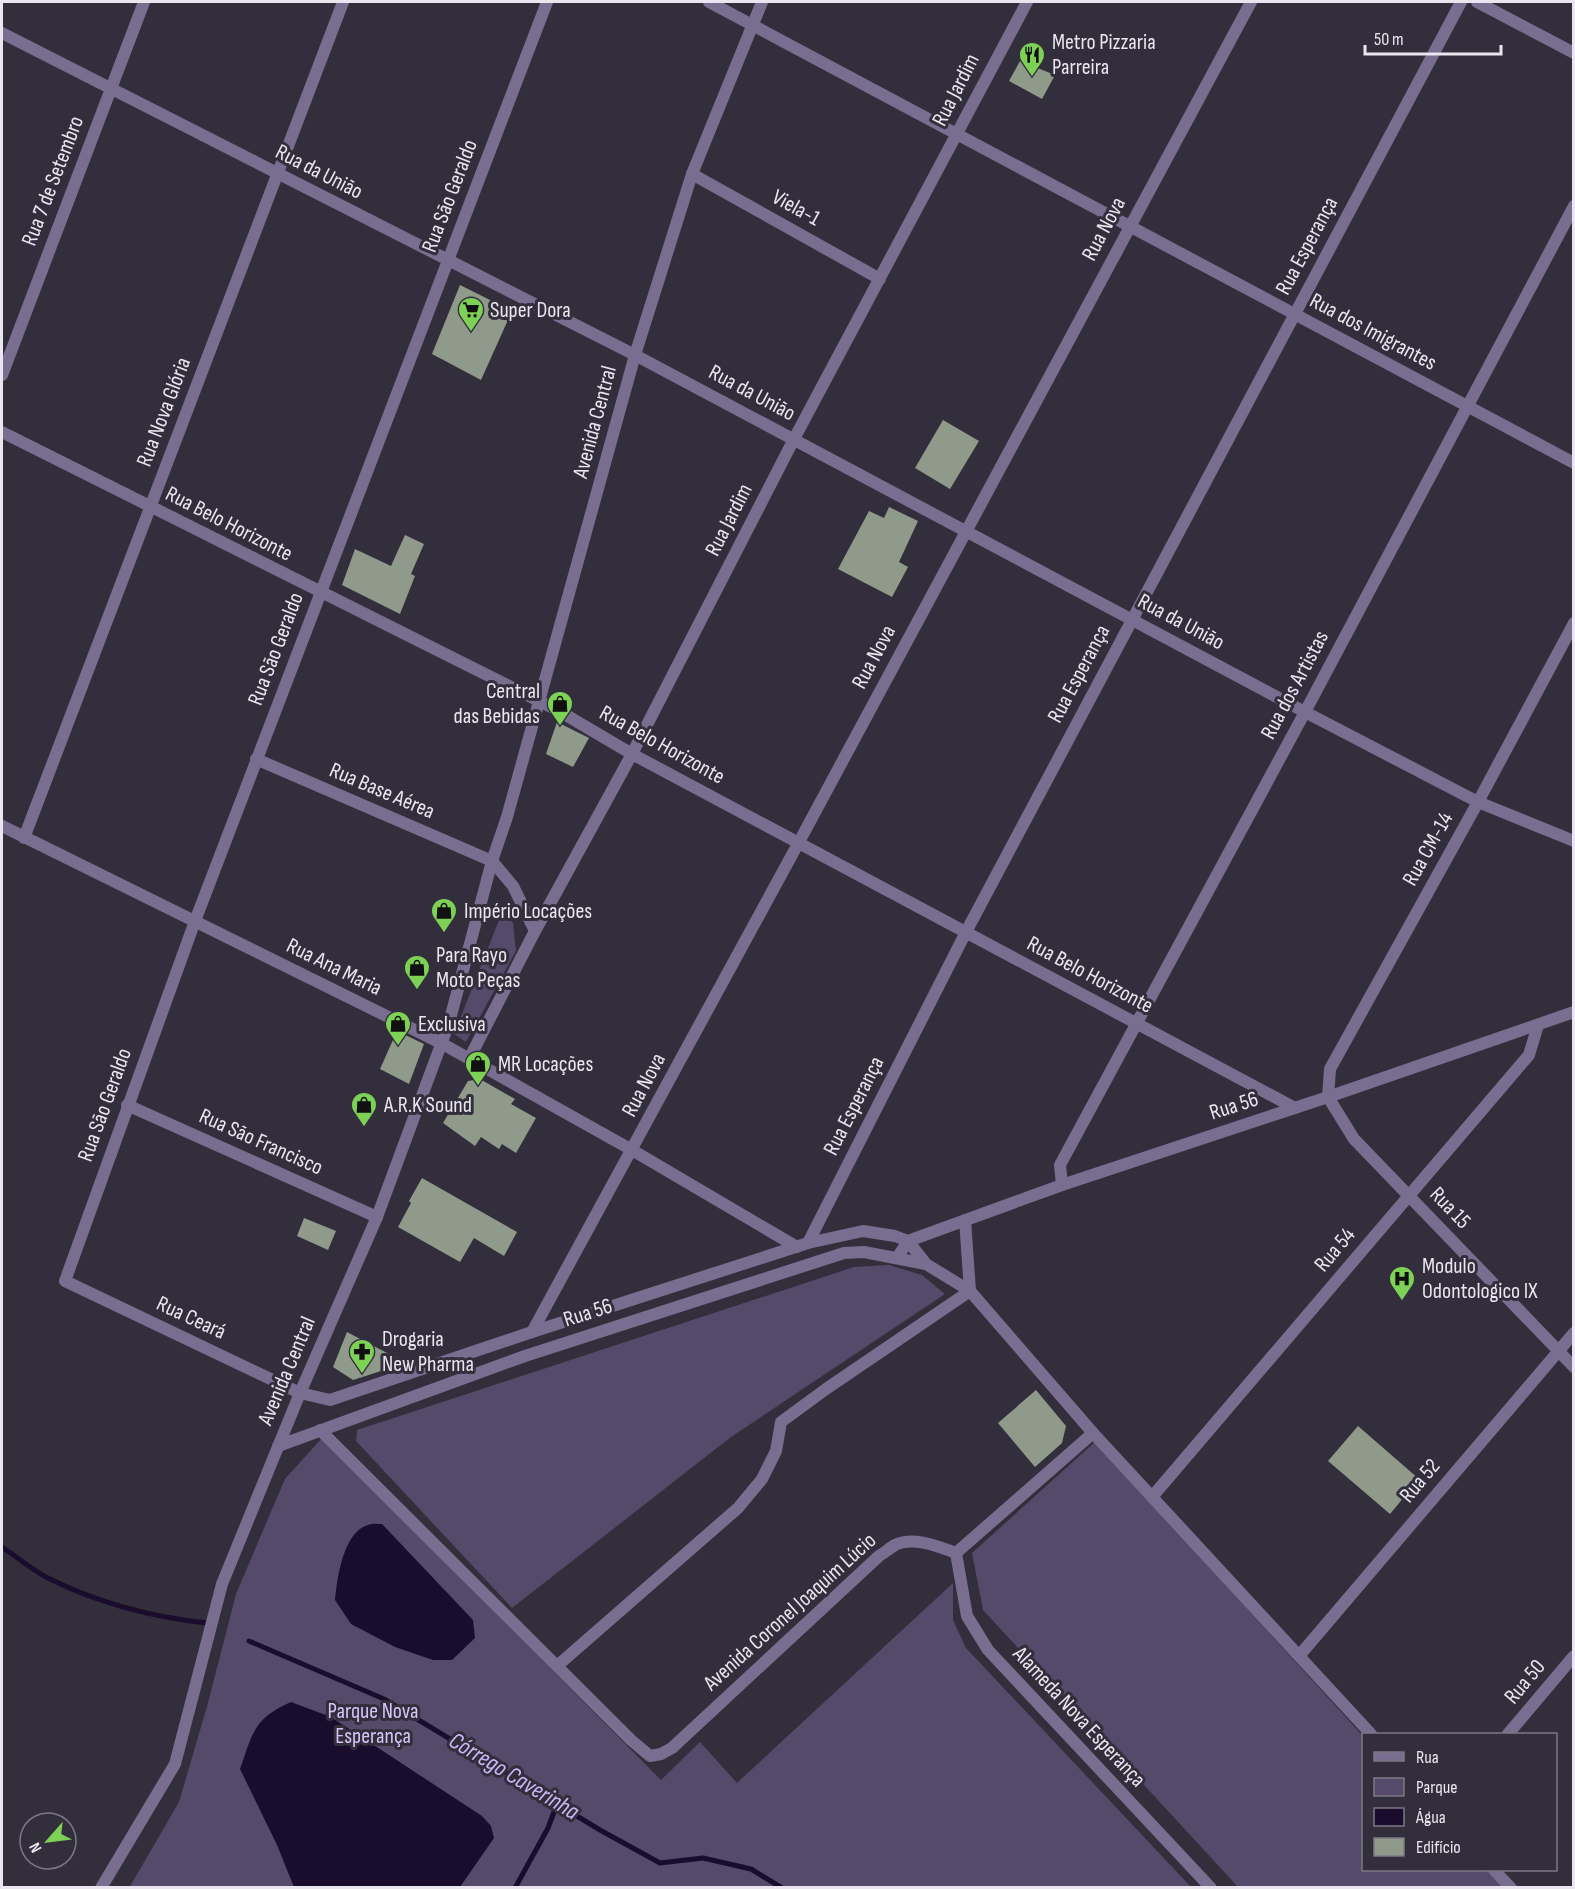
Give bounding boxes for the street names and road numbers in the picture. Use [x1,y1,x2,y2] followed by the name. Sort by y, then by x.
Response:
[926,49,986,131] street label: Rua Jardim
[16,112,90,250] street label: Rua 7 de Setembro
[416,136,484,256] street label: Rua São Geraldo
[271,139,367,205] street label: Rua da União
[767,184,825,232] street label: Viela-1
[1270,192,1344,300] street label: Rua Esperança
[1076,193,1132,265] street label: Rua Nova
[1305,287,1441,377] street label: Rua dos Imigrantes
[131,354,197,470] street label: Rua Nova Glória
[704,359,800,427] street label: Rua da União
[567,363,623,482] street label: Avenida Central
[699,479,759,561] street label: Rua Jardim
[161,480,297,568] street label: Rua Belo Horizonte
[1133,588,1229,656] street label: Rua da União
[242,589,310,709] street label: Rua São Geraldo
[1042,620,1116,728] street label: Rua Esperança
[846,621,902,693] street label: Rua Nova
[1255,626,1335,744] street label: Rua dos Artistas
[595,699,729,791] street label: Rua Belo Horizonte
[325,757,439,825] street label: Rua Base Aérea
[1397,807,1459,891] street label: Rua CM-14
[1022,930,1158,1020] street label: Rua Belo Horizonte
[282,932,386,1002] street label: Rua Ana Maria
[72,1045,138,1165] street label: Rua São Geraldo
[616,1049,672,1121] street label: Rua Nova
[818,1052,890,1160] street label: Rua Esperança
[1206,1085,1262,1127] street label: Rua 56
[195,1103,327,1181] street label: Rua São Francisco
[1424,1181,1476,1235] street label: Rua 15
[1309,1222,1361,1278] street label: Rua 54
[152,1290,230,1346] street label: Rua Ceará
[560,1292,616,1334] street label: Rua 56
[252,1313,322,1430] street label: Avenida Central
[1394,1453,1446,1509] street label: Rua 52
[697,1527,882,1697] street label: Avenida Coronel Joaquim Lúcio
[1006,1640,1151,1793] street label: Alameda Nova Esperança
[1499,1654,1551,1710] street label: Rua 50

